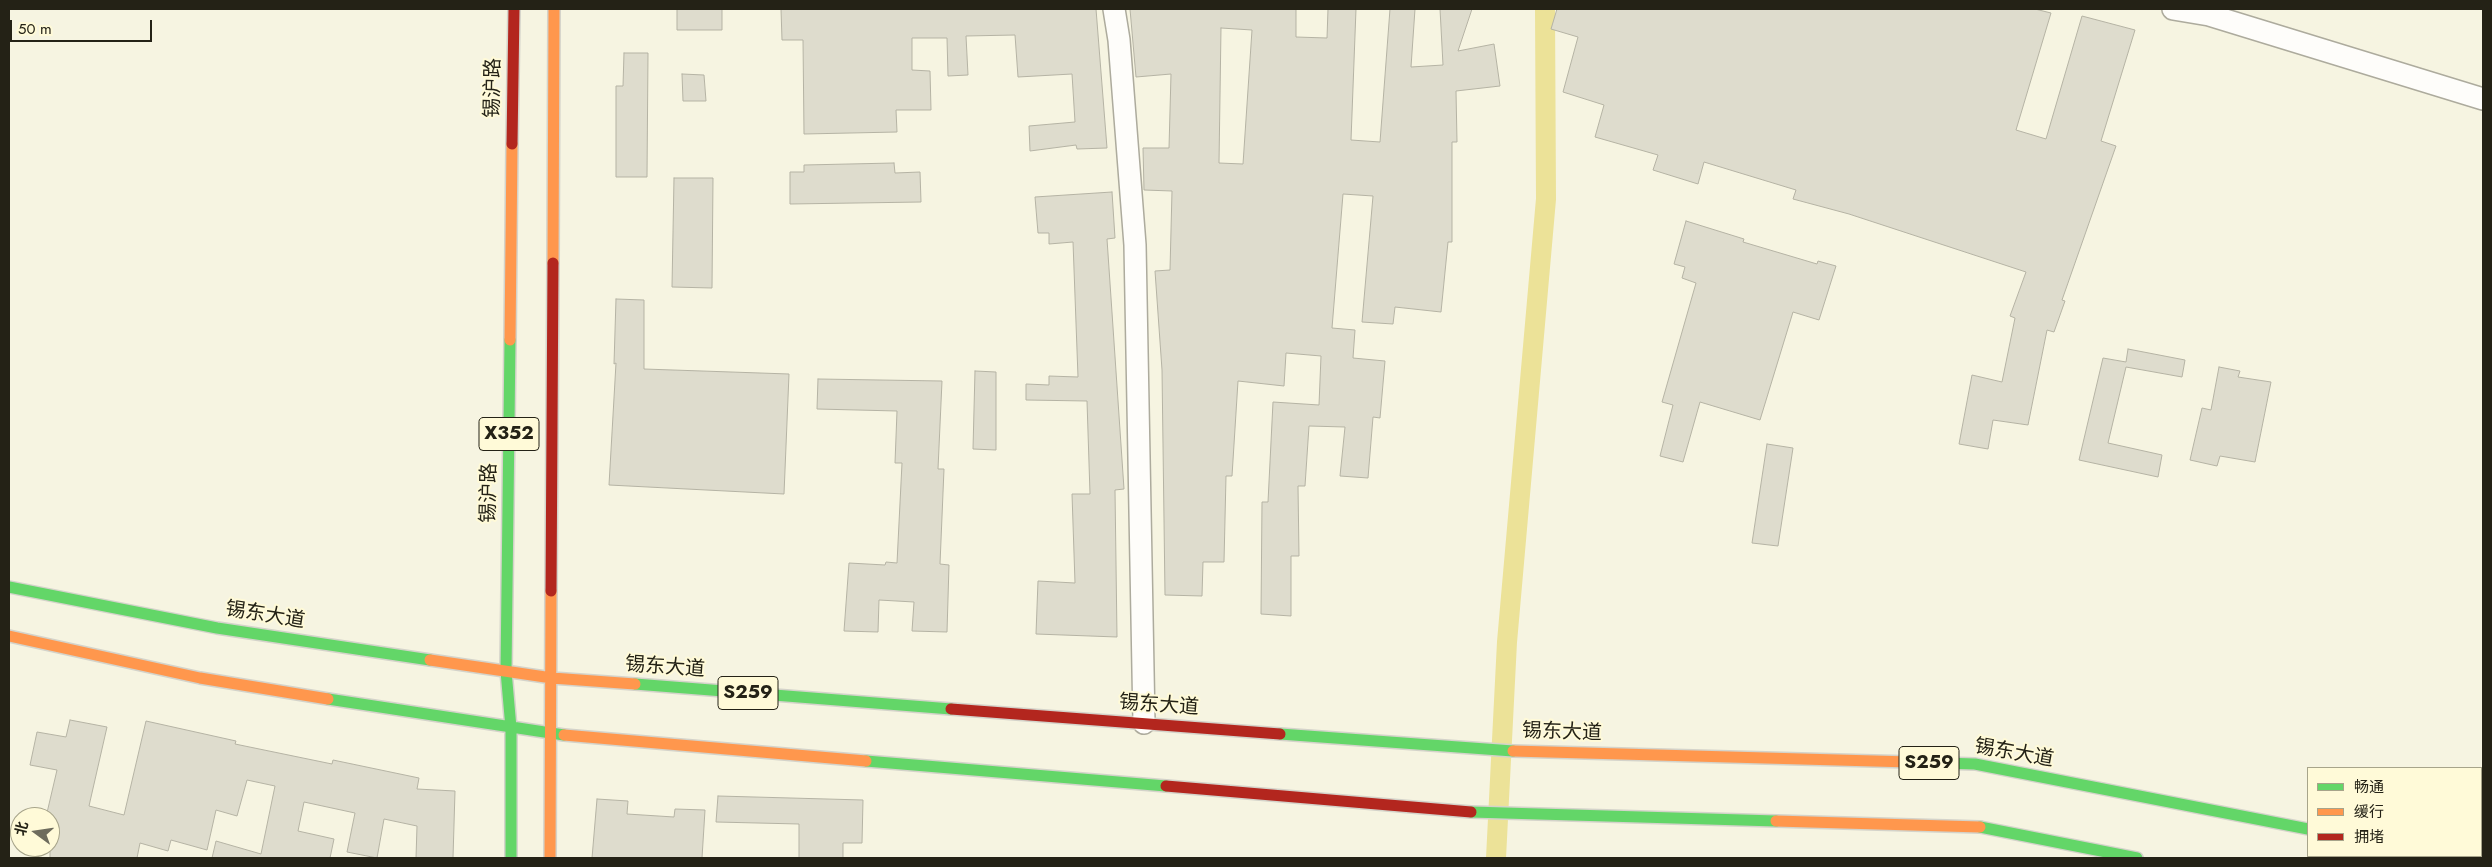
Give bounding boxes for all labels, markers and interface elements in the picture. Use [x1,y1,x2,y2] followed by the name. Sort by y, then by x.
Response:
[12,10,155,42] scale bar
[18,18,52,40] text: 50 m
[481,58,507,118] street label: 锡沪路
[479,418,539,450] road number: X352
[477,463,503,523] street label: 锡沪路
[224,598,306,634] street label: 锡东大道
[624,653,706,683] street label: 锡东大道
[718,676,778,710] road number: S259
[1118,691,1200,721] street label: 锡东大道
[1522,720,1602,746] street label: 锡东大道
[1973,735,2055,773] street label: 锡东大道
[1899,746,1959,780] road number: S259
[2307,767,2482,857] legend
[2354,776,2384,798] text: 畅通
[2354,801,2384,823] text: 缓行
[10,807,60,857] north arrow
[10,819,33,838] text: 北
[2354,826,2384,848] text: 拥堵

